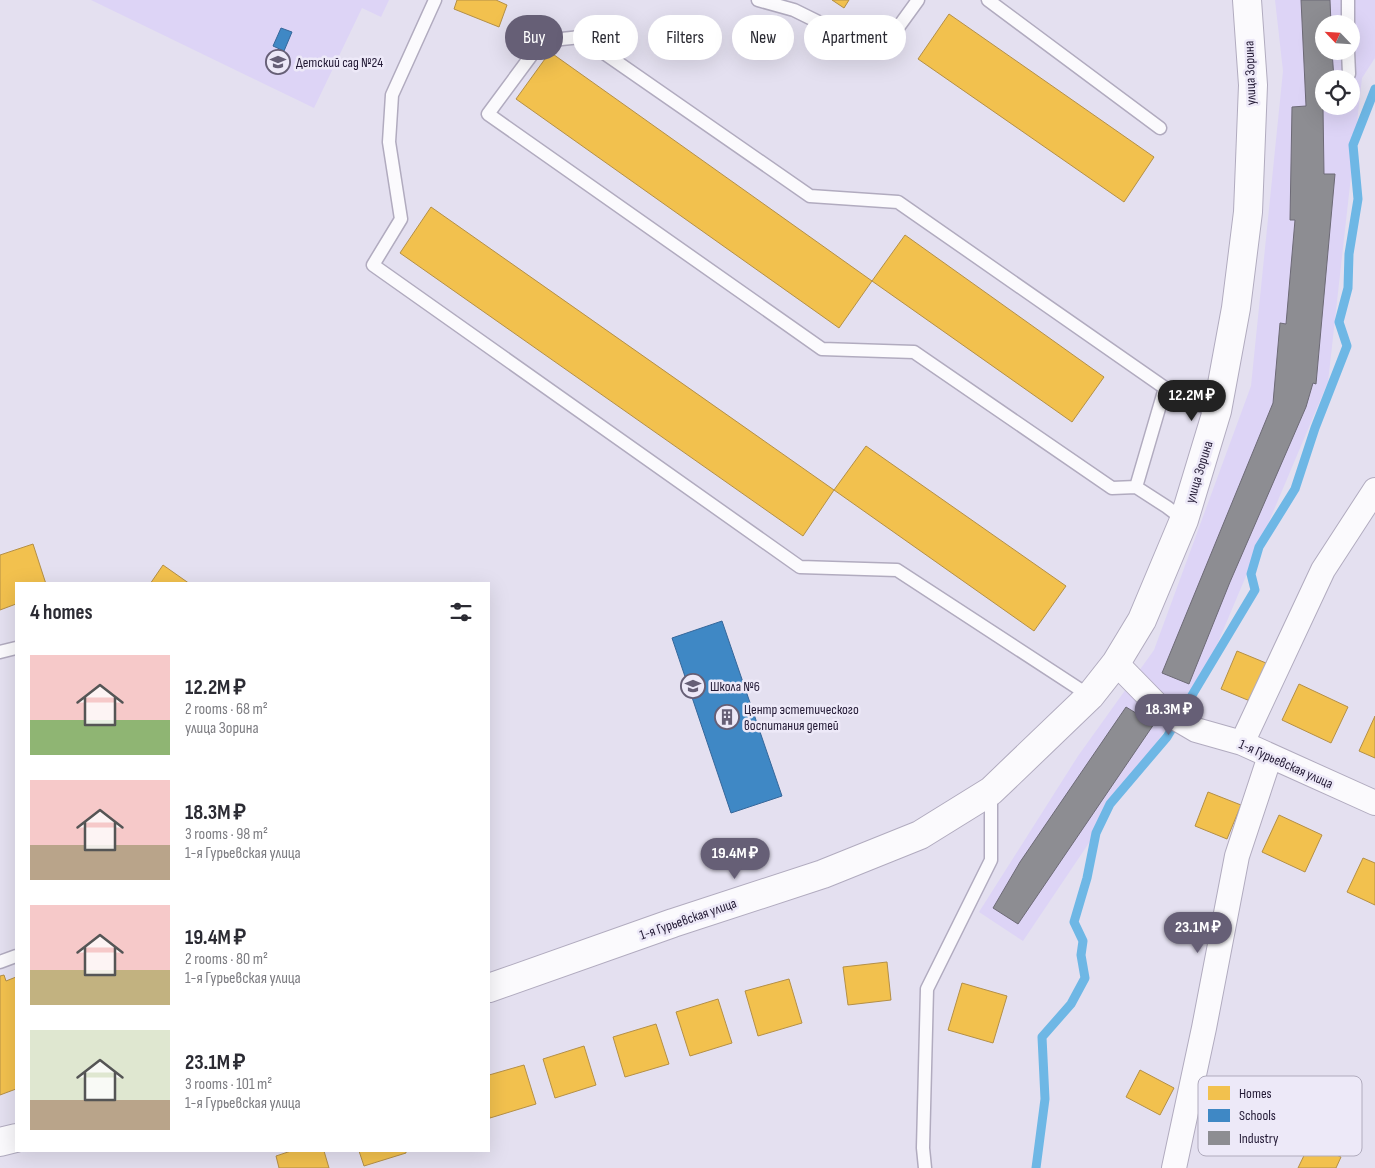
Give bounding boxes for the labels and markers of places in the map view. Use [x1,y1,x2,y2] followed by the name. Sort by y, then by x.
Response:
[265,49,291,75] school or university icon: Детский сад №24
[296,54,383,71] place label: Детский сад №24
[1146,380,1238,422] pin: 12.2M ₽
[680,673,706,699] school or university icon: Школа №6
[710,678,760,695] place label: Школа №6
[1123,694,1215,736] pin: 18.3M ₽
[744,701,859,734] place label: Центр эстетического воспитания детей
[714,704,740,730] building icon: Центр эстетического воспитания детей
[689,838,781,880] pin: 19.4M ₽
[1152,912,1244,954] pin: 23.1M ₽

